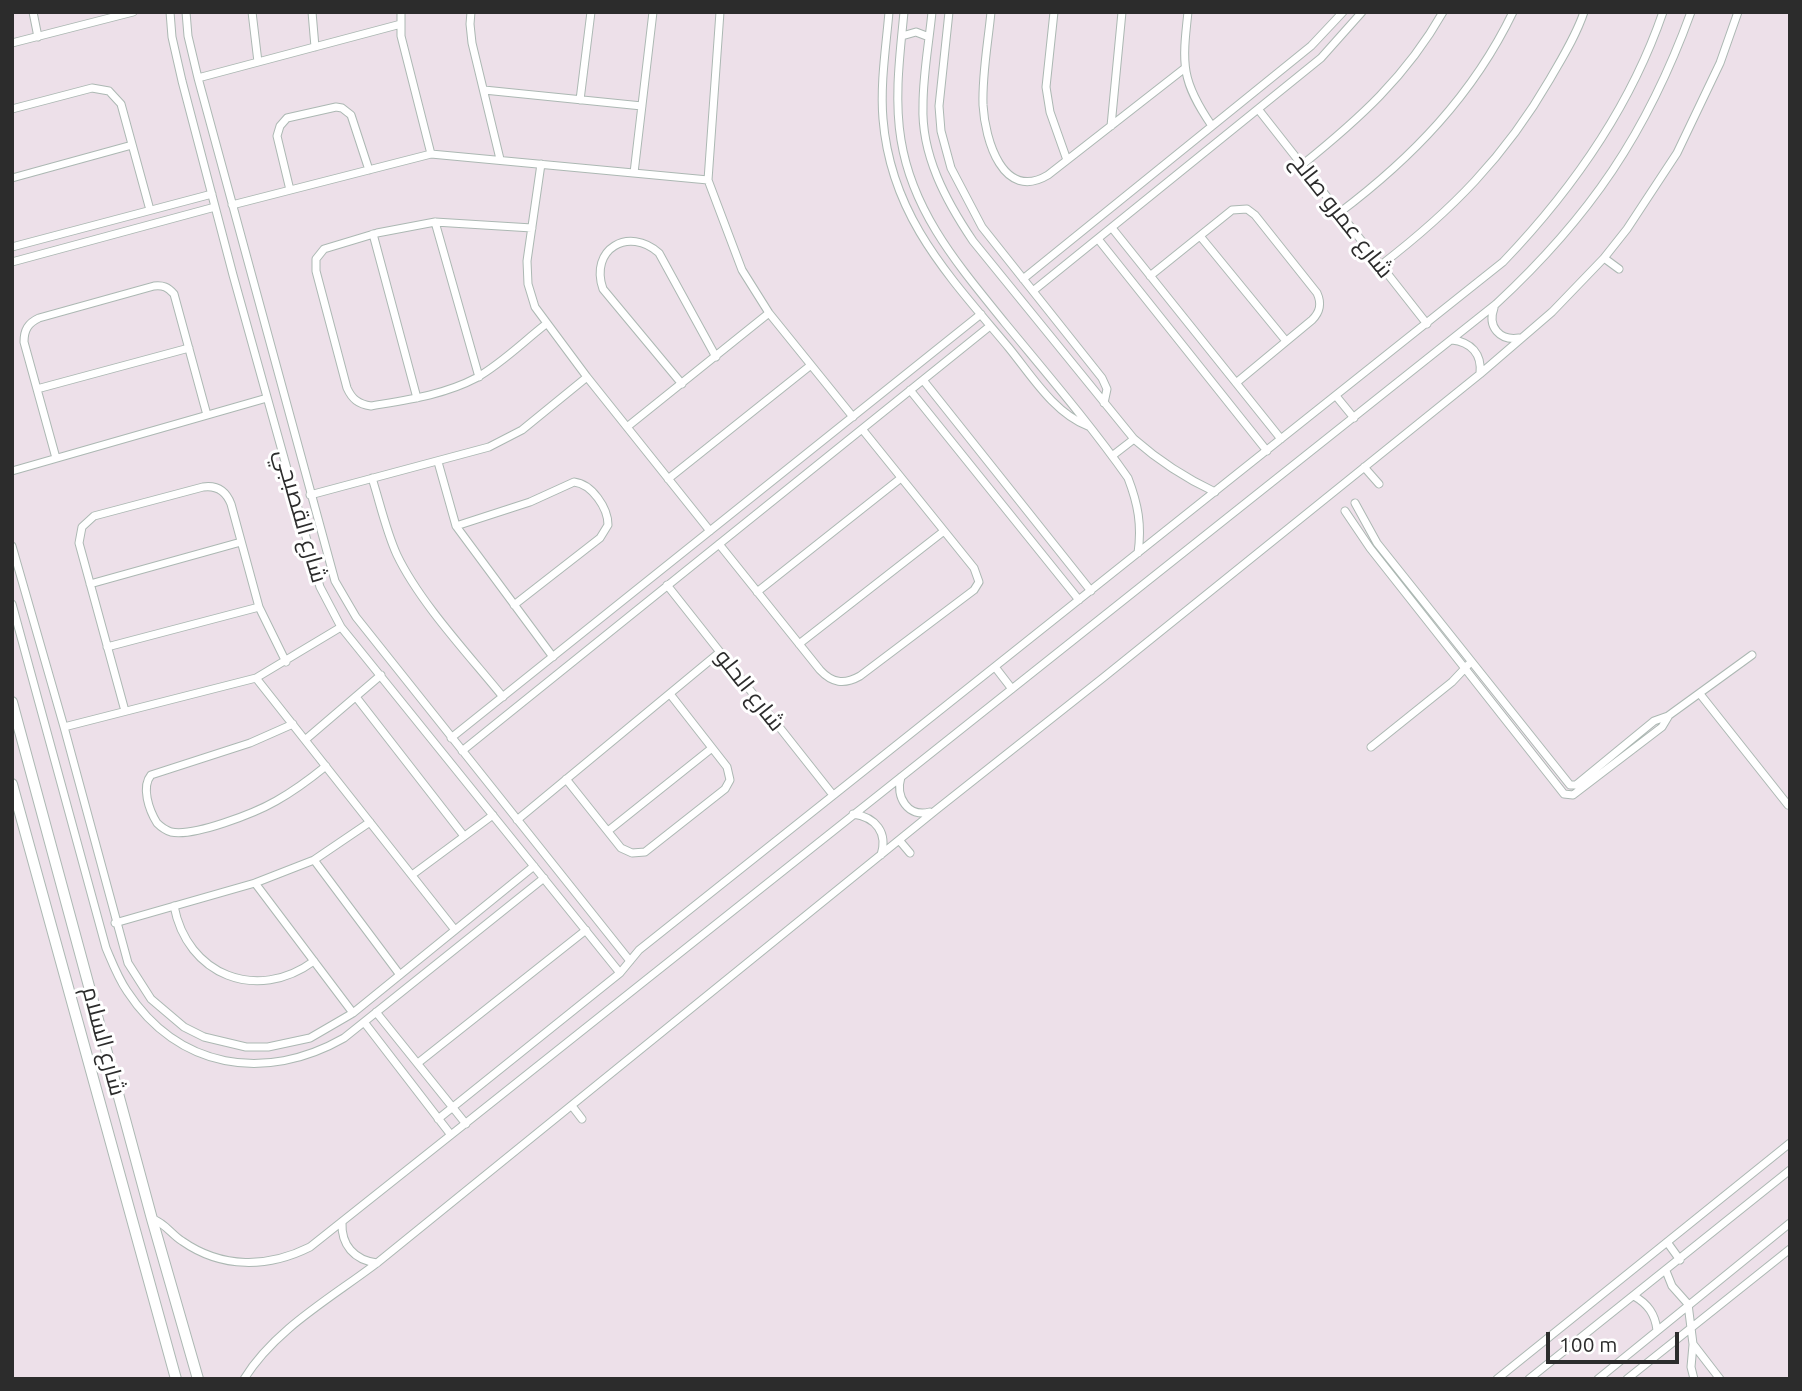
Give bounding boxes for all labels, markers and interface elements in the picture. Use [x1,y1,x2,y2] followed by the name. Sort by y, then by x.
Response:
[1285,148,1399,284] street label: شارع عمرو صالح
[269,446,333,586] street label: شارع القصبجي
[709,643,791,737] street label: شارع الحلو
[76,983,132,1099] street label: شارع السلام
[1550,1318,1683,1362] scale bar
[1559,1332,1617,1356] text: 100 m

